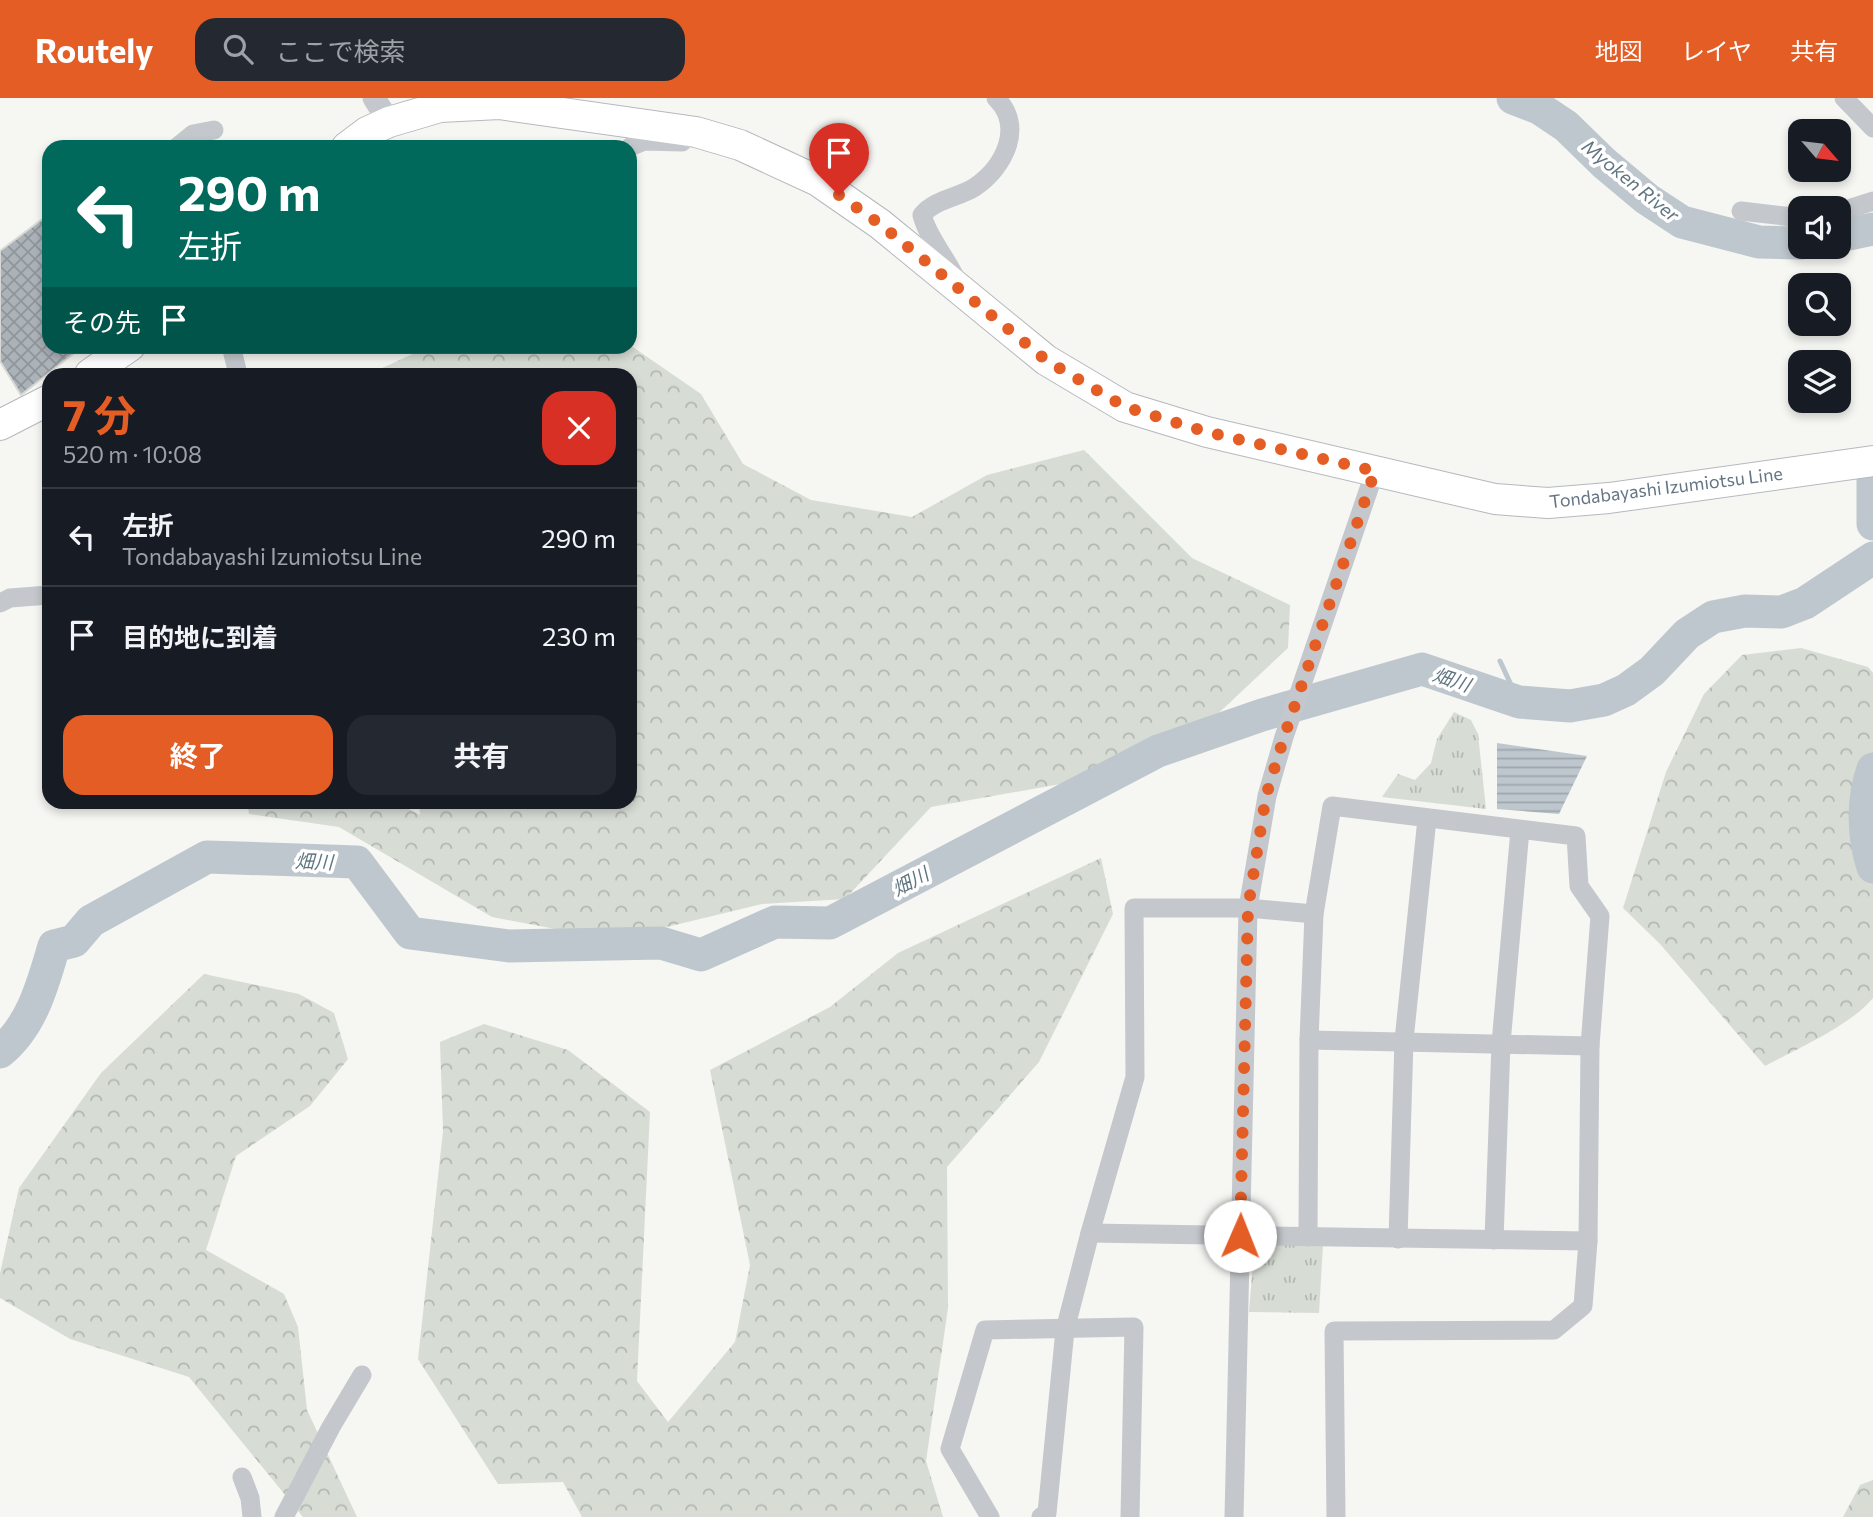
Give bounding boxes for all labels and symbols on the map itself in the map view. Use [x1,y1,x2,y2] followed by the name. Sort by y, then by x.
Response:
[1788,119,1852,182] north arrow
[809,123,869,195] pin
[1578,134,1685,227] water label: Myoken River
[1548,462,1784,512] street label: Tondabayashi Izumiotsu Line
[1430,662,1476,697] water label: 畑川
[295,849,335,873] water label: 畑川
[888,861,934,900] water label: 畑川
[1203,1199,1277,1273] position arrow

